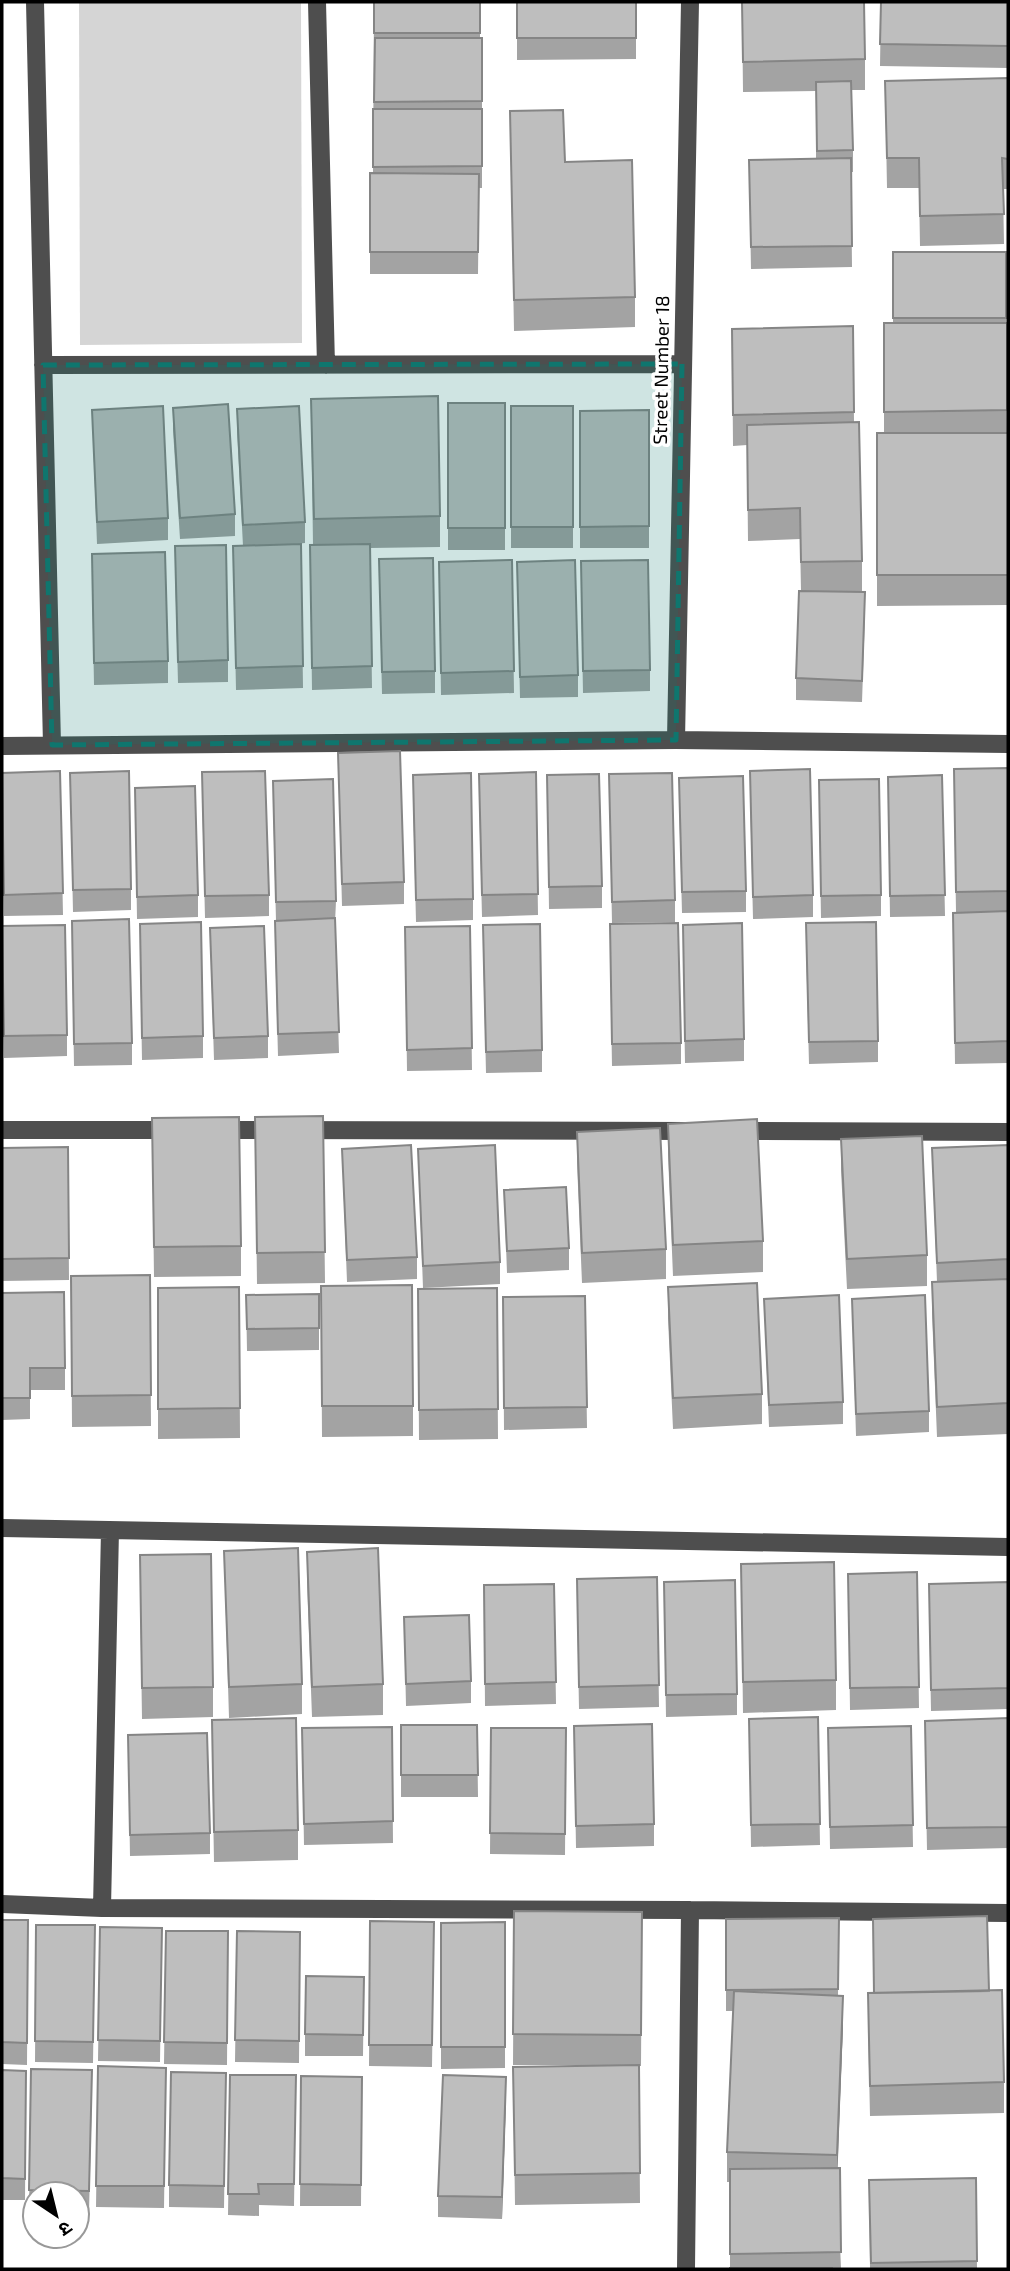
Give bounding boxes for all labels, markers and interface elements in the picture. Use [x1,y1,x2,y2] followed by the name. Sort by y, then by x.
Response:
[648,295,673,445] street label: Street Number 18
[21,2180,91,2250] north arrow
[54,2217,77,2242] text: उ

